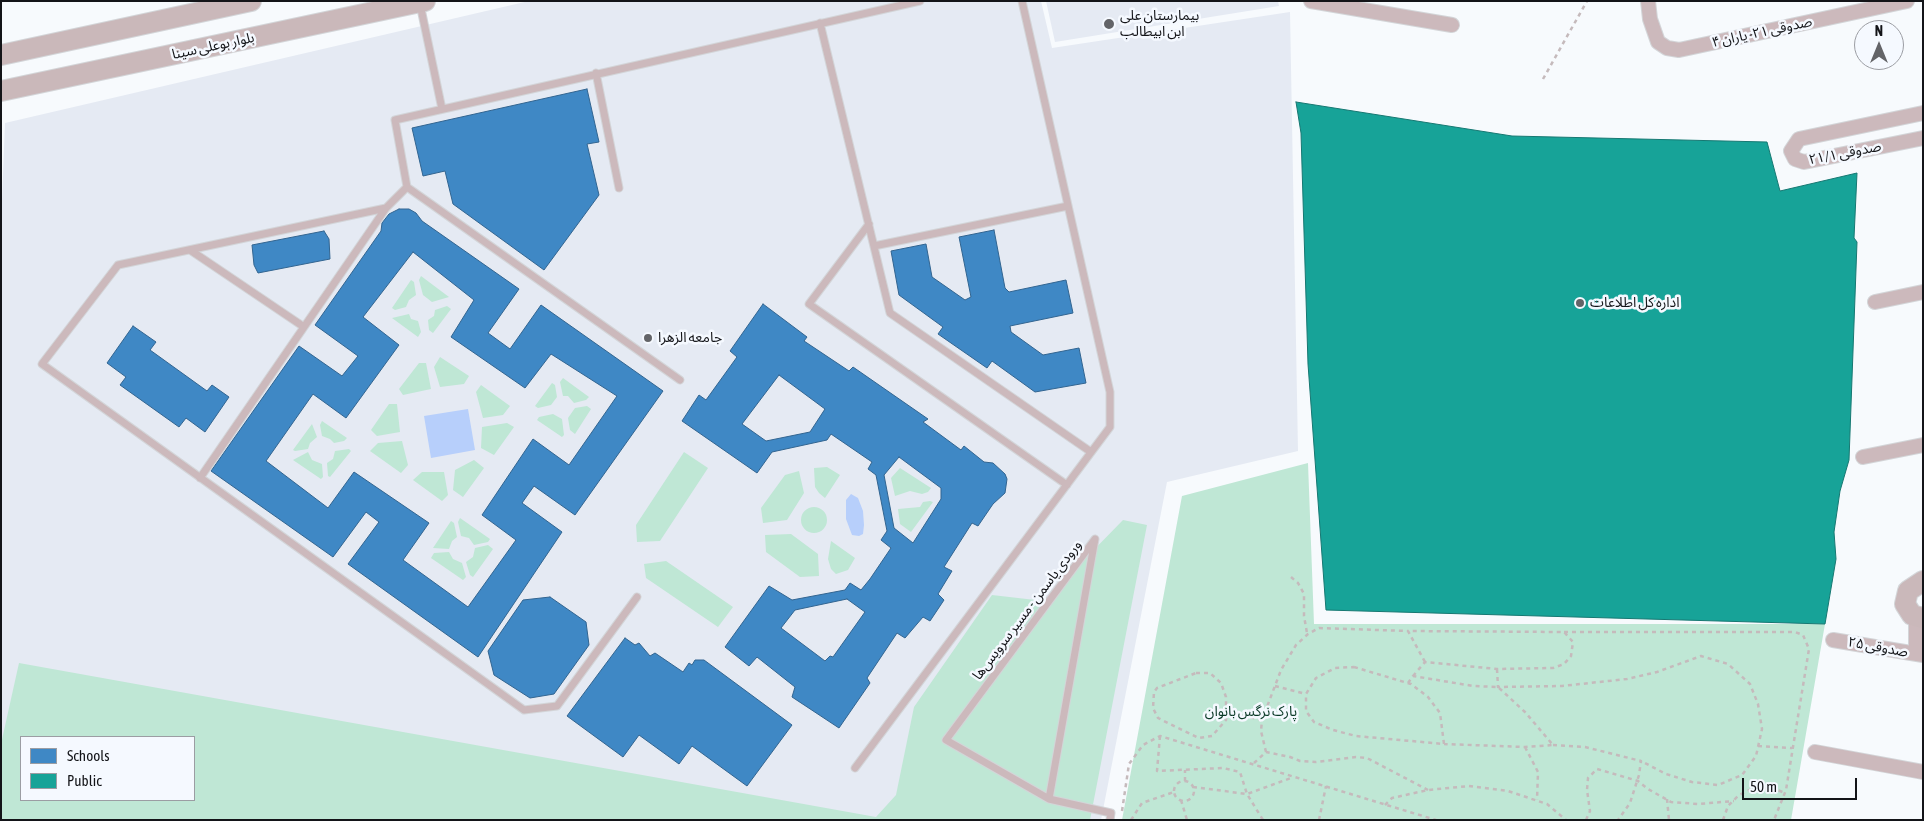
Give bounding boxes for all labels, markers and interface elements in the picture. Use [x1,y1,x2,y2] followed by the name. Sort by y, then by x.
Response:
[1120,8,1199,40] place label: بیمارستان علی ابن ابیطالب
[1710,13,1814,51] street label: صدوقی ۲۱- یاران ۴
[1102,17,1116,31] marker: بیمارستان علی ابن ابیطالب
[1854,20,1904,70] north arrow
[1875,23,1883,39] text: N
[170,29,256,63] street label: بلوار بوعلی سینا
[1807,138,1883,168] street label: صدوقی ۲۱/۱
[1590,295,1680,311] place label: اداره کل اطلاعات
[1574,297,1586,309] marker: اداره کل اطلاعات
[658,330,722,346] place label: جامعه الزهرا
[642,332,654,344] marker: جامعه الزهرا
[969,537,1085,683] street label: ورودی یاسمن - مسیر سرویس‌ها
[1847,633,1909,661] street label: صدوقی ۲۵
[1205,704,1297,720] park label: پارک نرگس بانوان
[20,736,195,801] legend
[67,747,110,764] text: Schools
[1744,768,1859,800] scale bar
[67,772,102,789] text: Public
[1750,778,1777,795] text: 50 m

